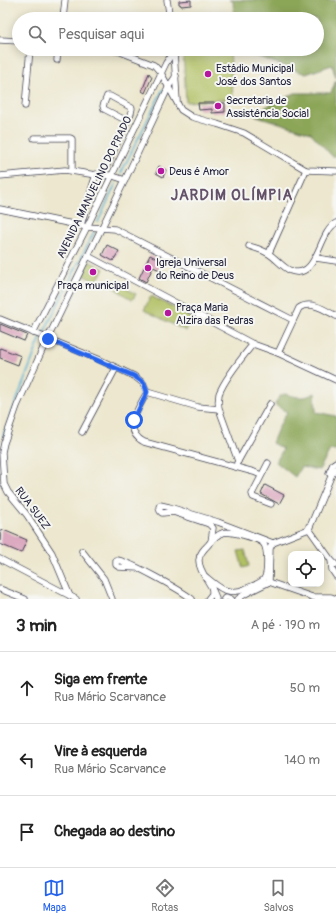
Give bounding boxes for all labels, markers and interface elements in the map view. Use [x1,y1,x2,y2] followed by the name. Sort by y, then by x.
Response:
[12,12,324,56] search box
[26,23,48,45] icon: search
[58,25,144,44] text: Pesquisar aqui
[216,62,294,88] place label: Estádio Municipal José dos Santos
[203,69,213,79] marker: Estádio Municipal José dos Santos
[226,94,309,120] place label: Secretaria de Assistência Social
[213,101,223,111] marker: Secretaria de Assistência Social
[54,114,135,260] street label: AVENIDA MANUELINO DO PRADO
[169,165,229,178] place label: Deus é Amor
[156,166,166,176] marker: Deus é Amor
[171,186,293,205] district label: JARDIM OLÍMPIA
[156,256,234,282] place label: Igreja Universal do Reino de Deus
[143,263,153,273] marker: Igreja Universal do Reino de Deus
[88,267,98,277] marker: Praça municipal
[57,279,129,292] place label: Praça municipal
[176,301,254,327] place label: Praça Maria Alzira das Pedras
[163,308,173,318] marker: Praça Maria Alzira das Pedras
[39,330,57,348] route end
[125,411,143,429] route start
[12,484,53,533] street label: RUA SUEZ
[288,551,324,587] map controls
[288,551,324,587] button: locate
[16,615,57,636] text: 3 min
[251,617,320,633] text: A pé · 190 m
[54,670,147,689] text: Siga em frente
[16,677,38,699] icon: ahead
[290,680,320,696] text: 50 m
[54,689,166,705] text: Rua Mário Scarvance
[54,742,147,761] text: Vire à esquerda
[16,749,38,771] icon: left
[284,752,320,768] text: 140 m
[54,761,166,777] text: Rua Mário Scarvance
[16,821,38,843] icon: arrive
[54,822,175,841] text: Chegada ao destino
[43,877,66,914] tab: Mapa
[151,877,178,914] tab: Rotas
[263,877,293,914] tab: Salvos

